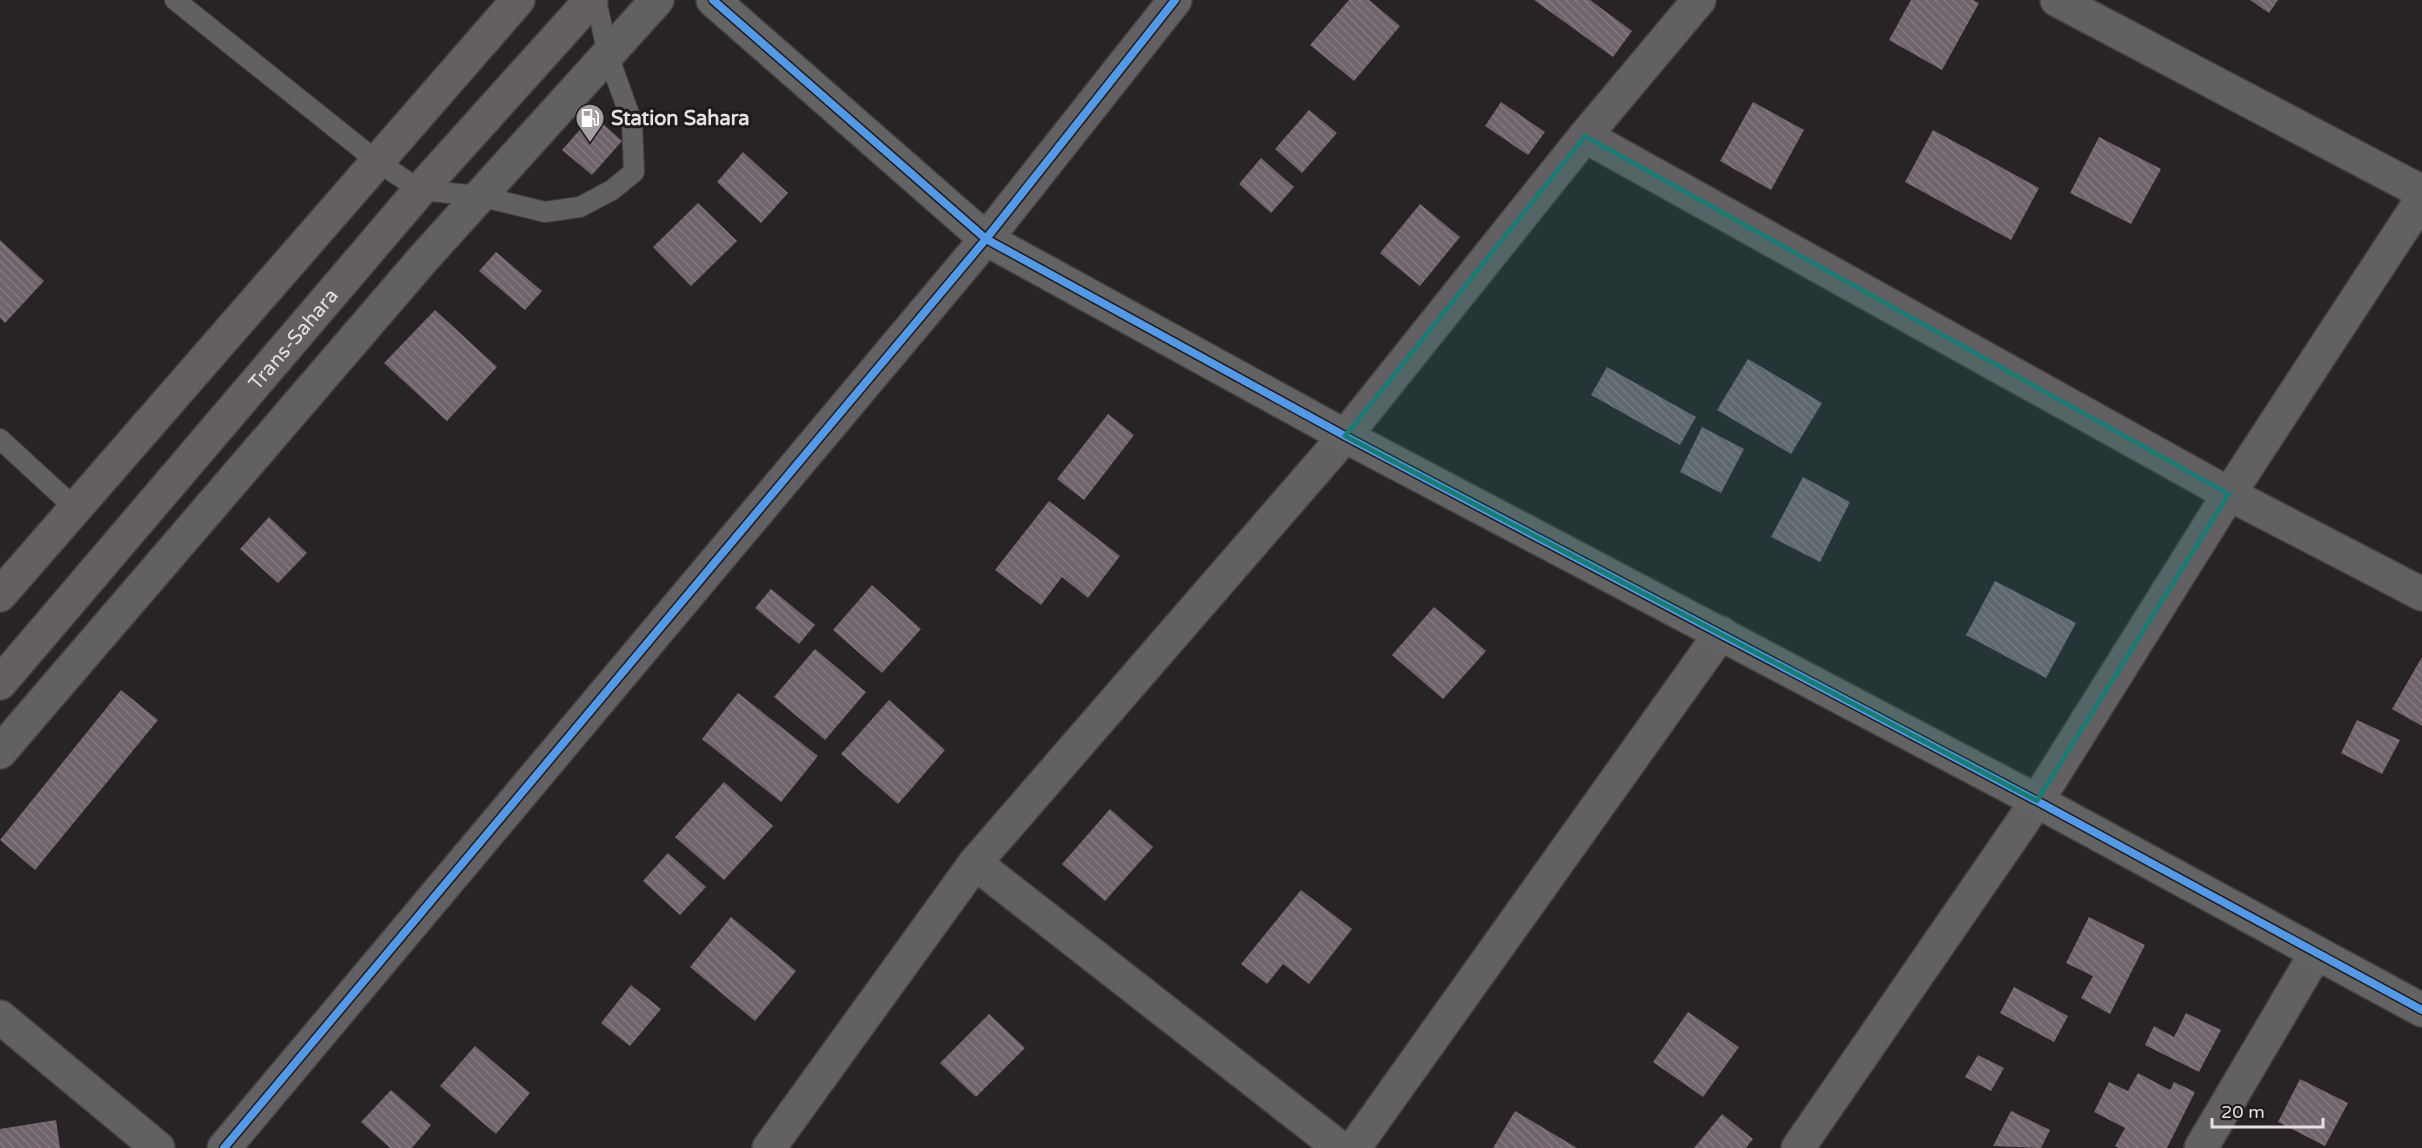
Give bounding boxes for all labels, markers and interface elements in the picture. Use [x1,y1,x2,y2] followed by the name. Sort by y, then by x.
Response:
[574,102,606,144] fuel station icon: Station Sahara
[611,107,750,131] place label: Station Sahara
[244,284,344,395] street label: Trans-Sahara
[2212,1091,2323,1129] scale bar
[2221,1101,2265,1123] text: 20 m

